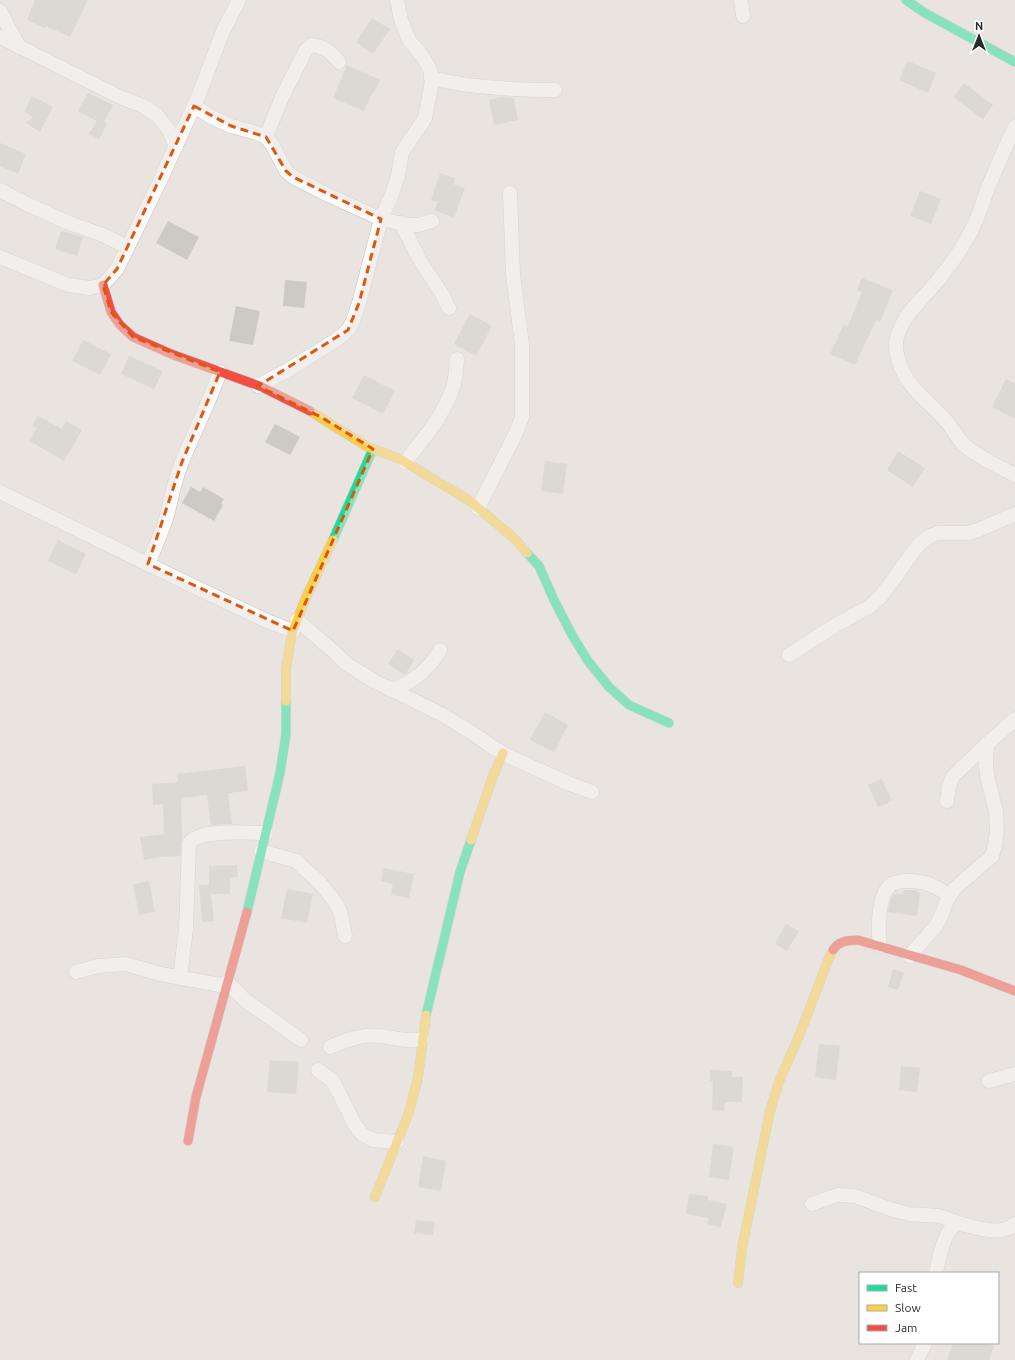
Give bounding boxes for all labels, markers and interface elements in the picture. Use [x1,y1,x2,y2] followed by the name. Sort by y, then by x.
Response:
[959,16,999,56] north arrow
[975,20,983,32] text: N
[859,1272,999,1344] legend
[895,1281,917,1294] text: Fast
[895,1301,921,1314] text: Slow
[895,1321,917,1334] text: Jam

